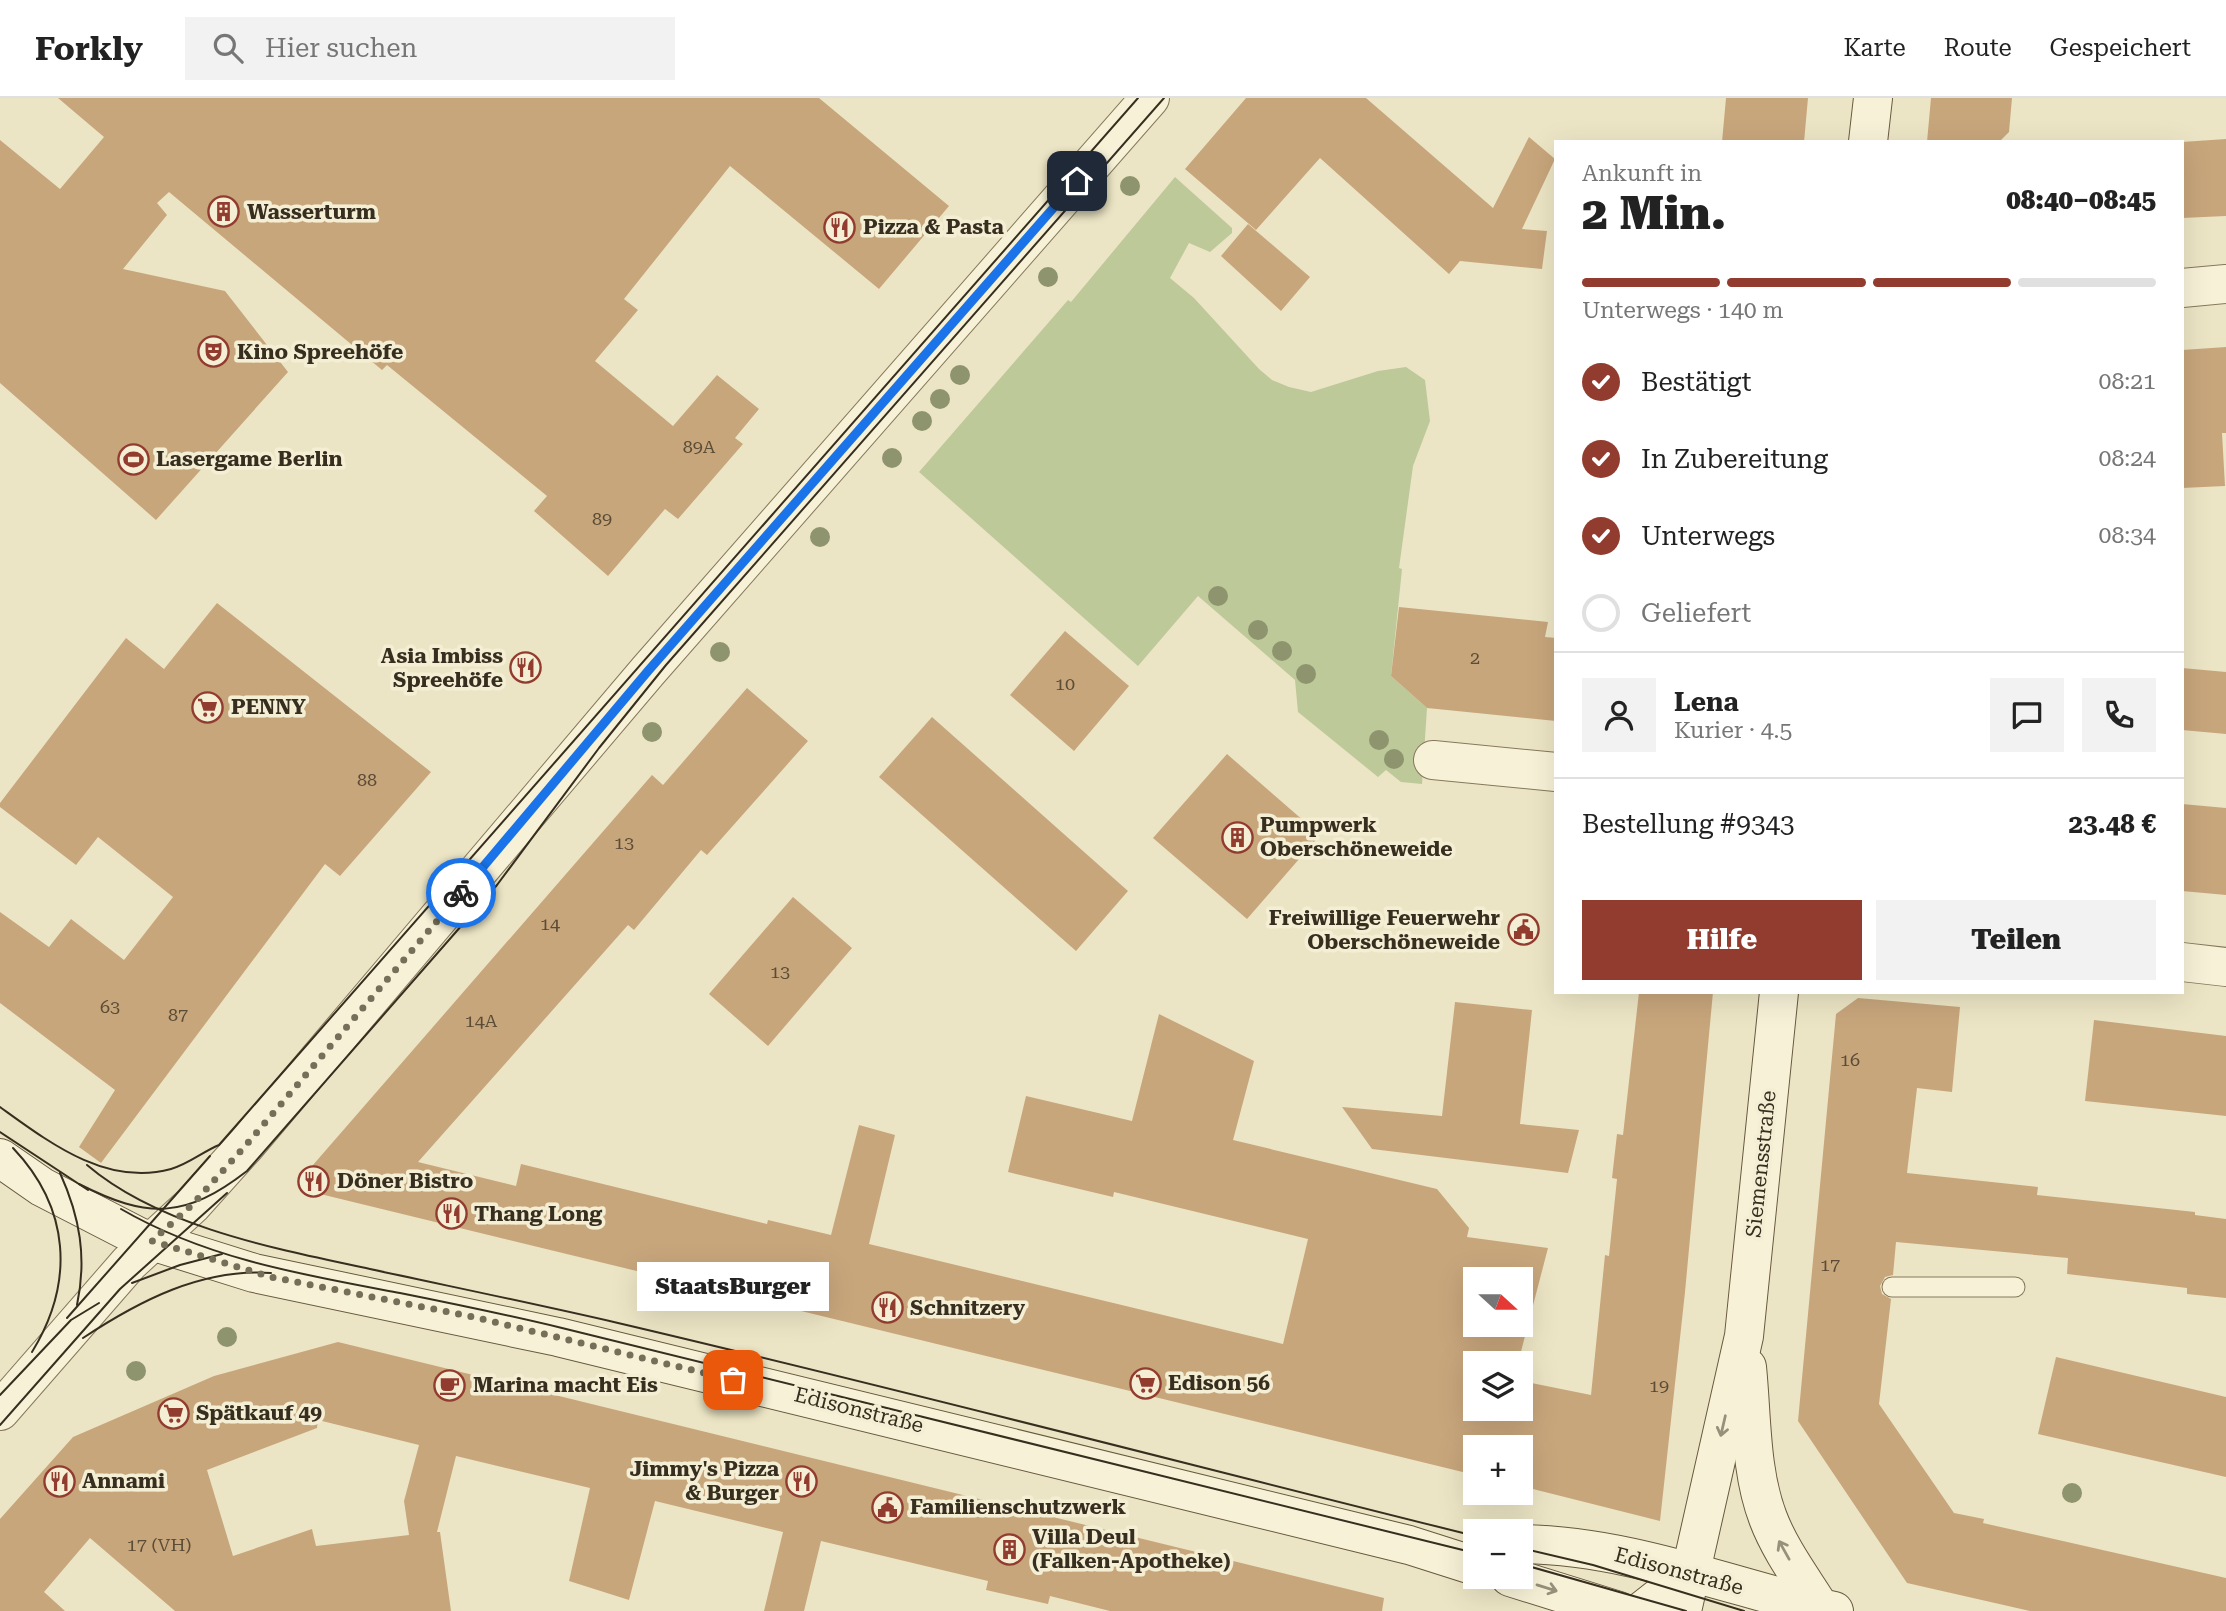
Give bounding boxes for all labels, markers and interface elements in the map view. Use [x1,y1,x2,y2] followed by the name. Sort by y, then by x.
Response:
[185,17,675,80] search box
[35,29,143,68] text: Forkly
[209,29,247,67] icon: search
[265,33,417,63] text: Hier suchen
[1843,34,1906,62] text: Karte
[1944,34,2012,62] text: Route
[2050,34,2191,62] text: Gespeichert
[1047,151,1107,211] pin
[1582,160,1702,187] text: Ankunft in
[1058,162,1096,200] icon: home
[2006,185,2156,215] text: 08:40–08:45
[1582,186,1726,240] text: 2 Min.
[207,195,241,229] building icon: Wasserturm
[247,200,376,224] place label: Wasserturm
[823,210,857,244] restaurant icon: Pizza & Pasta
[863,215,1005,239] place label: Pizza & Pasta
[1582,297,1784,324] text: Unterwegs · 140 m
[197,335,231,369] theatre icon: Kino Spreehöfe
[237,340,403,364] place label: Kino Spreehöfe
[1582,363,1620,401] icon: check
[1641,367,1751,397] text: Bestätigt
[2099,368,2156,395] text: 08:21
[683,436,716,457] house number: 89A
[1582,440,1620,478] icon: check
[116,442,150,476] sports icon: Lasergame Berlin
[1641,444,1828,474] text: In Zubereitung
[2099,445,2156,472] text: 08:24
[156,447,343,471] place label: Lasergame Berlin
[592,508,612,529] house number: 89
[1582,517,1620,555] icon: check
[1641,521,1775,551] text: Unterwegs
[2099,522,2156,549] text: 08:34
[1641,598,1751,628] text: Geliefert
[381,644,503,692] place label: Asia Imbiss Spreehöfe
[1470,647,1480,668] house number: 2
[509,651,543,685] restaurant icon: Asia Imbiss Spreehöfe
[1055,673,1075,694] house number: 10
[1582,678,1656,752] button: person
[1990,678,2064,752] button: chat
[2082,678,2156,752] button: phone
[1674,687,1739,717] text: Lena
[191,690,225,724] supermarket icon: PENNY
[231,695,306,719] place label: PENNY
[1674,717,1792,744] text: Kurier · 4.5
[357,769,377,790] house number: 88
[1582,809,1795,839] text: Bestellung #9343
[2068,809,2156,839] text: 23.48 €
[1260,813,1453,861] place label: Pumpwerk Oberschöneweide
[1220,820,1254,854] building icon: Pumpwerk Oberschöneweide
[614,832,634,853] house number: 13
[426,858,496,928] courier
[442,874,480,912] icon: bike
[1582,900,1862,980] button: Hilfe
[1876,900,2156,980] button: Teilen
[1269,906,1500,954] place label: Freiwillige Feuerwehr Oberschöneweide
[540,913,560,934] house number: 14
[1506,913,1540,947] public building icon: Freiwillige Feuerwehr Oberschöneweide
[770,961,790,982] house number: 13
[100,996,120,1017] house number: 63
[168,1004,188,1025] house number: 87
[465,1010,498,1031] house number: 14A
[1840,1049,1860,1070] house number: 16
[1741,1089,1781,1239] street label: Siemensstraße
[297,1164,331,1198] restaurant icon: Döner Bistro
[337,1169,473,1193] place label: Döner Bistro
[434,1197,468,1231] restaurant icon: Thang Long
[474,1202,602,1226] place label: Thang Long
[1820,1254,1840,1275] house number: 17
[637,1261,829,1310] callout: StaatsBurger
[1463,1267,1533,1337] north arrow
[1463,1267,1533,1589] map controls
[655,1273,811,1300] text: StaatsBurger
[870,1291,904,1325] restaurant icon: Schnitzery
[910,1296,1025,1320] place label: Schnitzery
[703,1350,763,1410] pin
[1463,1351,1533,1421] button: layers
[714,1361,752,1399] icon: bag
[1128,1366,1162,1400] supermarket icon: Edison 56
[433,1368,467,1402] cafe icon: Marina macht Eis
[1168,1371,1270,1395] place label: Edison 56
[473,1373,658,1397] place label: Marina macht Eis
[1649,1375,1669,1396] house number: 19
[792,1382,926,1438] street label: Edisonstraße
[156,1396,190,1430] supermarket icon: Spätkauf 49
[196,1401,322,1425] place label: Spätkauf 49
[1716,1414,1729,1437] one-way arrow
[1463,1435,1533,1505] button: +
[630,1457,780,1505] place label: Jimmy's Pizza & Burger
[42,1464,76,1498] restaurant icon: Annami
[785,1464,819,1498] restaurant icon: Jimmy's Pizza & Burger
[82,1469,165,1493] place label: Annami
[870,1490,904,1524] public building icon: Familienschutzwerk
[910,1495,1126,1519] place label: Familienschutzwerk
[1463,1519,1533,1589] button: −
[1032,1525,1231,1573] place label: Villa Deul (Falken-Apotheke)
[992,1532,1026,1566] building icon: Villa Deul (Falken-Apotheke)
[127,1534,191,1555] house number: 17 (VH)
[1777,1540,1790,1561] one-way arrow
[1612,1542,1746,1600] street label: Edisonstraße
[1536,1583,1558,1596] one-way arrow

